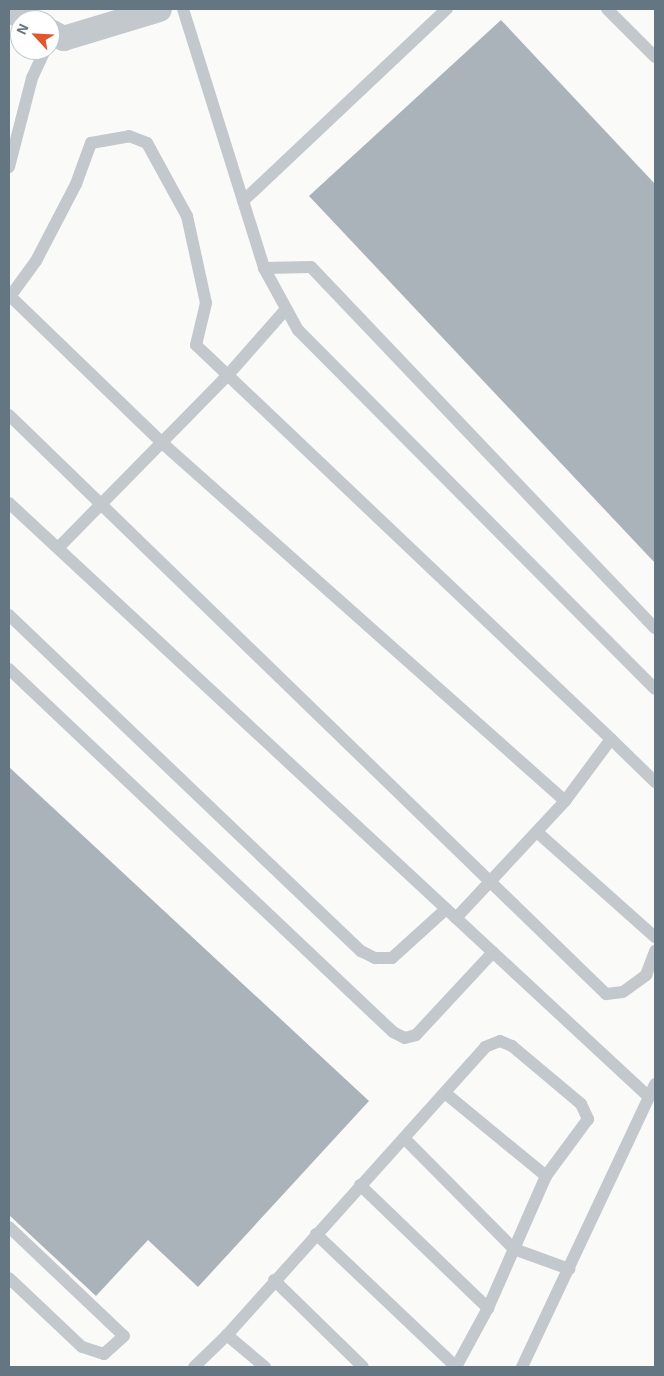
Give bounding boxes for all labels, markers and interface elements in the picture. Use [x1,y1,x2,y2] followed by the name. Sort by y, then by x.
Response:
[10,10,60,60] north arrow
[12,21,32,37] text: N

